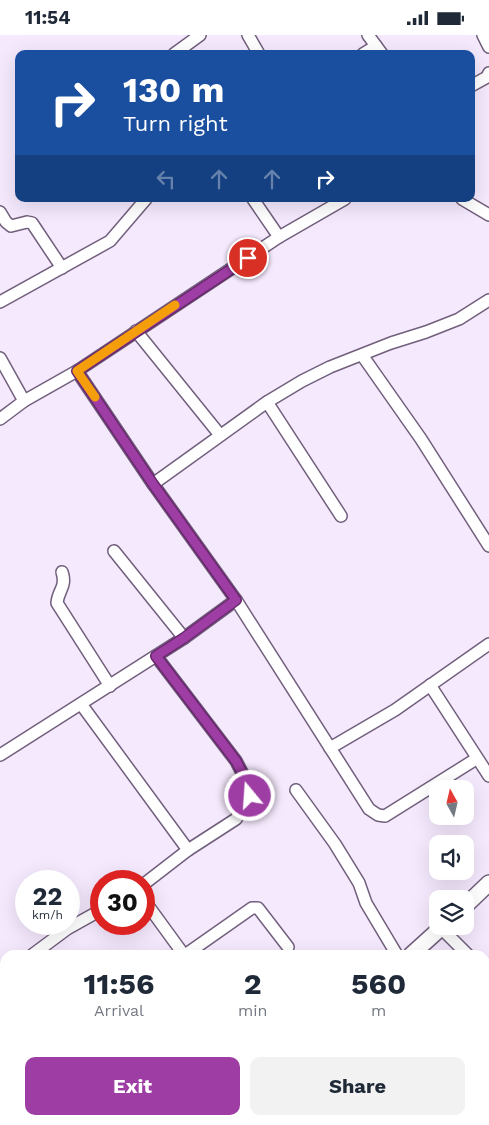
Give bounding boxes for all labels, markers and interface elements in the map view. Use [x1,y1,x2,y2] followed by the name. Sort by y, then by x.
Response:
[25,6,70,29] text: 11:54
[123,69,224,111] text: 130 m
[40,70,105,135] icon: right
[123,111,228,136] text: Turn right
[152,165,180,193] icon: left
[205,165,233,193] icon: ahead
[258,165,286,193] icon: ahead
[311,165,339,193] icon: right
[227,237,269,279] pin
[234,244,262,272] icon: arrive
[223,769,275,821] position arrow
[429,780,474,825] north arrow
[429,780,474,935] map controls
[429,835,474,880] button: sound
[90,870,155,935] speed limit sign: 30
[33,882,62,911] text: 22
[429,890,474,935] button: layers
[32,908,63,922] text: km/h
[84,966,154,1001] text: 11:56
[244,966,262,1001] text: 2
[351,966,406,1001] text: 560
[94,1001,144,1020] text: Arrival
[238,1001,268,1020] text: min
[371,1001,386,1020] text: m
[25,1057,240,1115] button: Exit
[250,1057,465,1115] button: Share

